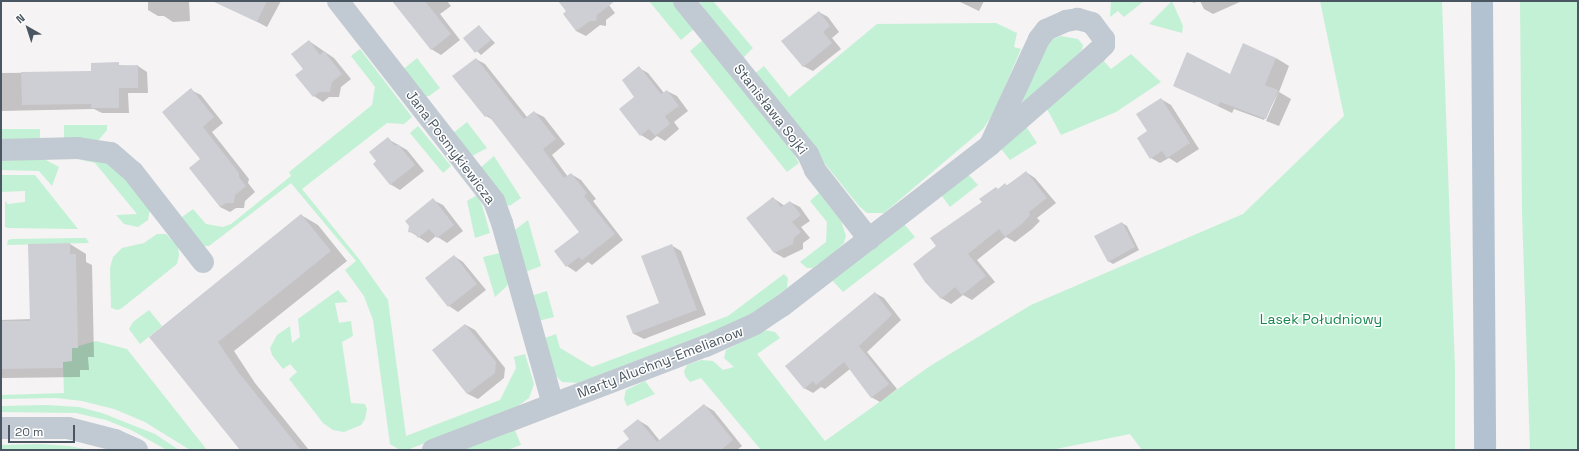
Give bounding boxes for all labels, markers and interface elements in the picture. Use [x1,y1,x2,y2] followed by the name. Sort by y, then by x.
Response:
[8,8,48,48] north arrow
[13,11,28,26] text: N
[731,61,811,157] street label: Stanisława Sojki
[403,87,499,207] street label: Jana Posmykiewicza
[1260,311,1382,327] park label: Lasek Południowy
[575,323,745,401] street label: Marty Aluchny-Emelianow
[10,417,77,443] scale bar
[15,424,43,440] text: 20 m

